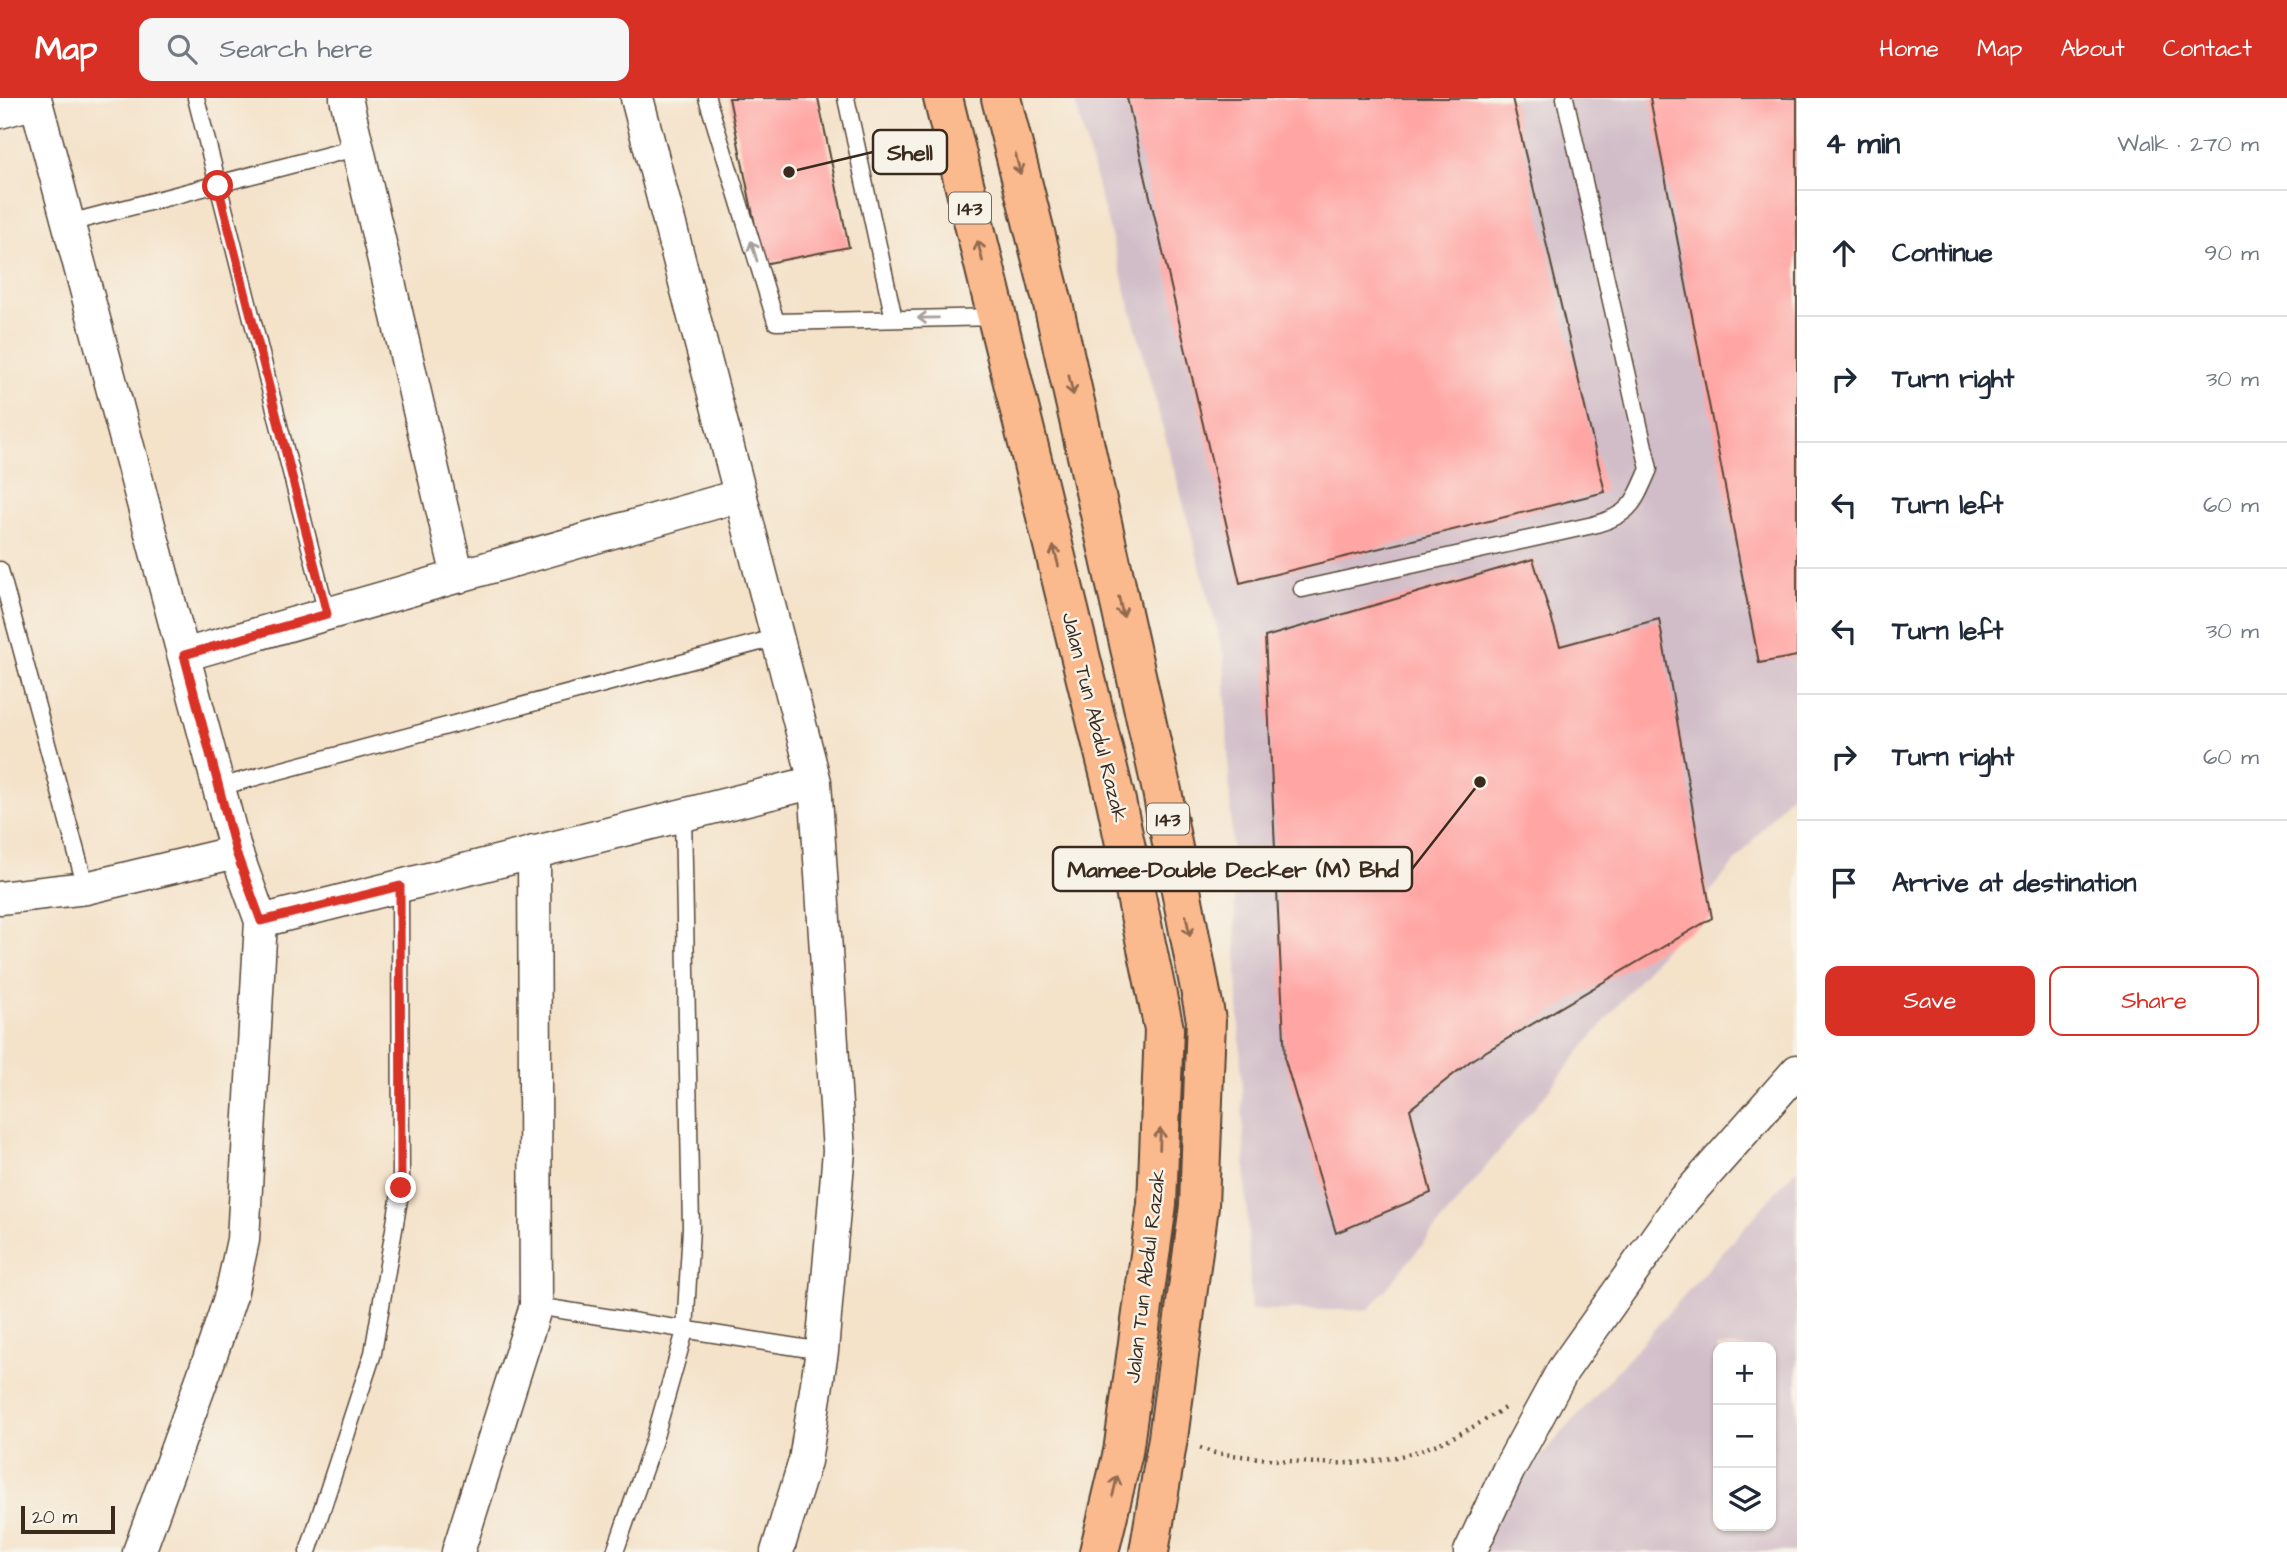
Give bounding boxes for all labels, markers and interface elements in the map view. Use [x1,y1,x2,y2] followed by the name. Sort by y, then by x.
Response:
[139,18,629,81] search box
[35,26,97,72] text: Map
[163,30,201,68] icon: search
[219,31,373,67] text: Search here
[1879,32,1939,66] text: Home
[1977,32,2022,66] text: Map
[2060,32,2125,66] text: About
[2163,32,2252,66] text: Contact
[1825,123,1900,165] text: 4 min
[2117,128,2259,160] text: Walk · 270 m
[873,130,947,174] callout: Shell
[886,137,933,169] text: Shell
[1012,152,1025,175] one-way arrow
[202,170,233,201] route start
[949,192,991,223] road number: 143
[1825,234,1863,272] icon: ahead
[1892,235,1993,271] text: Continue
[2204,237,2259,269] text: 90 m
[746,240,759,262] one-way arrow
[973,240,986,263] one-way arrow
[917,312,940,325] one-way arrow
[1825,360,1863,398] icon: right
[1892,361,2014,397] text: Turn right
[2206,363,2259,395] text: 30 m
[1065,373,1079,396] one-way arrow
[1825,486,1863,524] icon: left
[1892,487,2003,523] text: Turn left
[2203,489,2259,521] text: 60 m
[1049,545,1062,568] one-way arrow
[1115,595,1128,618] one-way arrow
[1054,609,1135,825] street label: Jalan Tun Abdul Razak
[1825,612,1863,650] icon: left
[1892,613,2003,649] text: Turn left
[2206,615,2259,647] text: 30 m
[1825,738,1863,776] icon: right
[1892,739,2014,775] text: Turn right
[2203,741,2259,773] text: 60 m
[1147,804,1189,834] road number: 143
[1053,847,1412,891] callout: Mamee-Double Decker (M) Bhd
[1067,854,1399,886] text: Mamee-Double Decker (M) Bhd
[1825,864,1863,902] icon: arrive
[1892,865,2137,901] text: Arrive at destination
[1182,914,1195,937] one-way arrow
[1825,966,2035,1036] button: Save
[2049,966,2259,1036] button: Share
[1153,1128,1166,1151] one-way arrow
[1118,1167,1173,1385] street label: Jalan Tun Abdul Razak
[385,1172,416,1203] route end
[1713,1342,1776,1531] map controls
[1713,1342,1776,1405] button: +
[1713,1405,1776,1468] button: −
[1713,1468,1776,1531] button: layers
[1109,1475,1122,1498] one-way arrow
[21,1503,116,1535] scale bar
[32,1504,77,1531] text: 20 m

